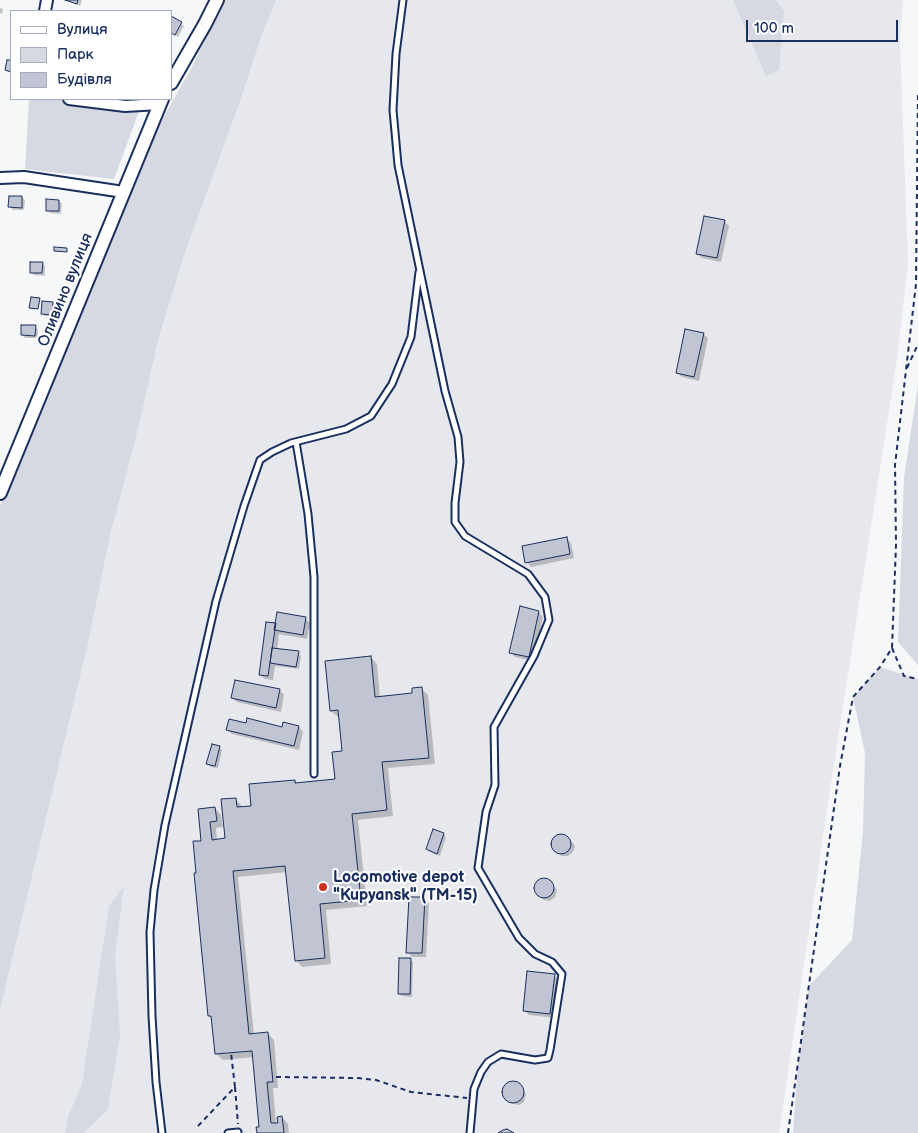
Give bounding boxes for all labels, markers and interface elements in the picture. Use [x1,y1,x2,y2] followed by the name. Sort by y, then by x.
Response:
[10,10,172,100] legend
[748,10,900,42] scale bar
[754,19,794,38] text: 100 m
[57,20,108,39] text: Вулиця
[57,45,94,64] text: Парк
[57,70,112,89] text: Будівля
[35,230,97,350] street label: Оливино вулиця
[333,868,478,906] place label: Locomotive depot "Kupyansk" (TM-15)
[317,881,329,893] marker: Locomotive depot "Kupyansk" (TM-15)

